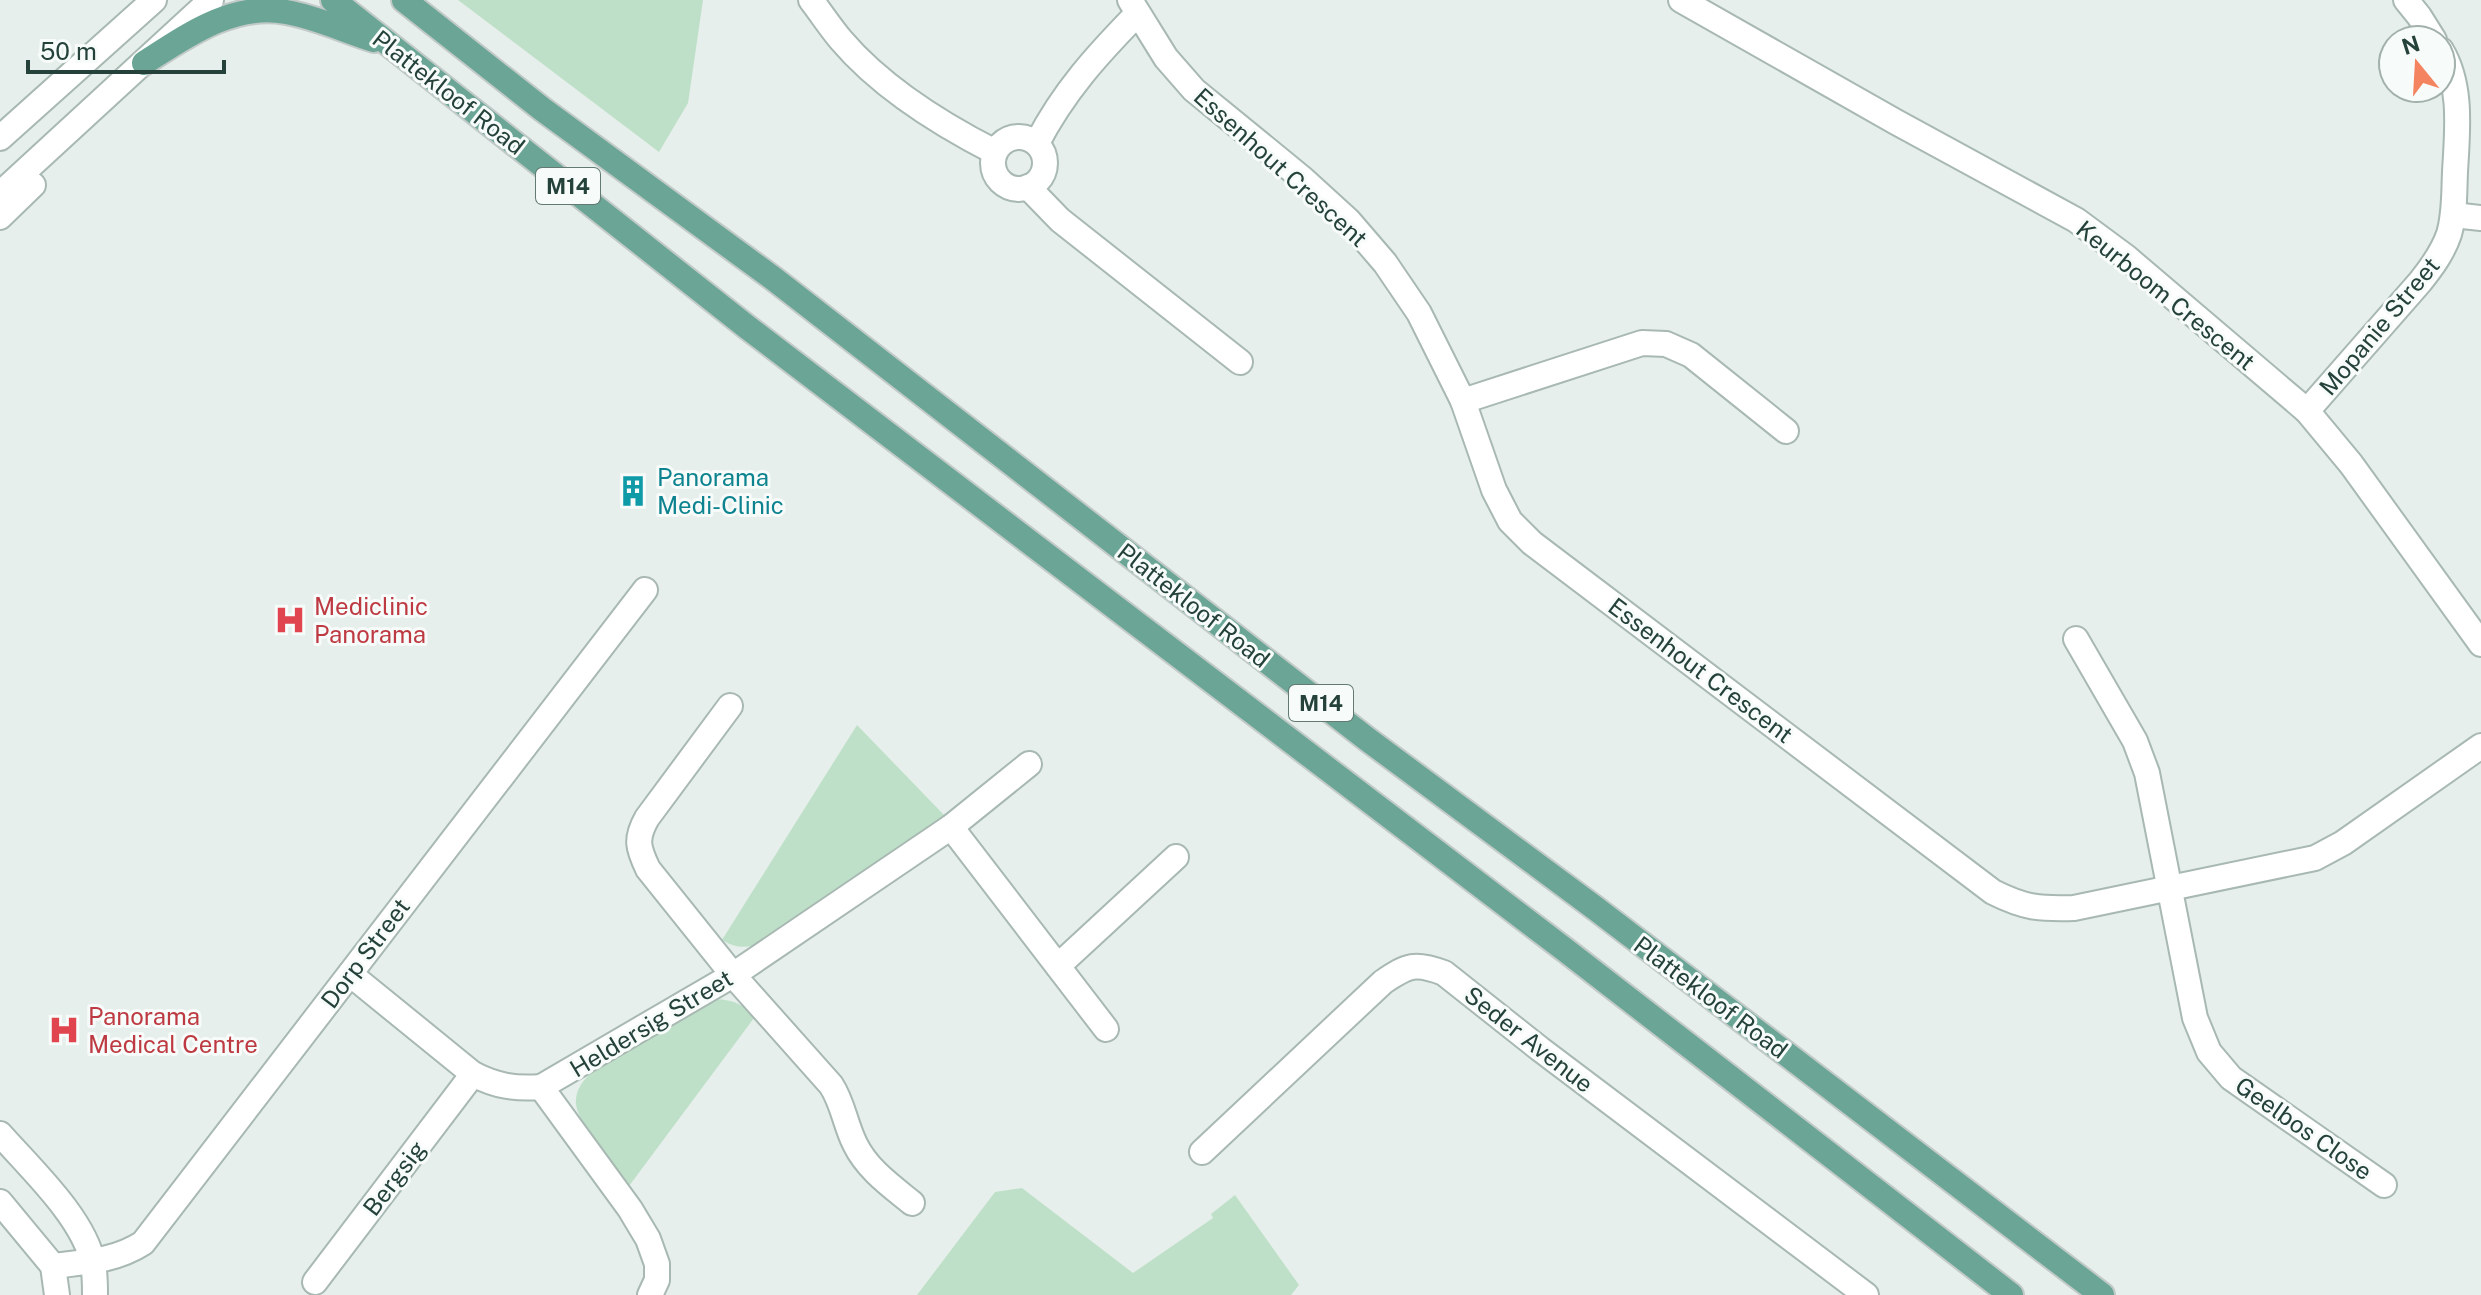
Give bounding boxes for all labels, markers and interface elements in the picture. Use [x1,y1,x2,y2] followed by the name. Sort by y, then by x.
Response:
[28,24,224,74] scale bar
[368,24,530,160] street label: Plattekloof Road
[2377,24,2457,104] north arrow
[2399,30,2423,60] text: N
[40,37,97,65] text: 50 m
[1189,82,1373,252] street label: Essenhout Crescent
[536,168,600,204] road number: M14
[2071,214,2261,376] street label: Keurboom Crescent
[2313,251,2445,401] street label: Mopanie Street
[657,463,784,519] place label: Panorama Medi-Clinic
[616,474,650,508] building icon: Panorama Medi-Clinic
[1113,537,1275,673] street label: Plattekloof Road
[314,592,428,648] place label: Mediclinic Panorama
[1603,592,1799,748] street label: Essenhout Crescent
[273,603,307,637] hospital icon: Mediclinic Panorama
[1289,685,1353,721] road number: M14
[315,893,415,1013] street label: Dorp Street
[1629,930,1793,1064] street label: Plattekloof Road
[565,963,737,1083] street label: Heldersig Street
[1459,980,1599,1098] street label: Seder Avenue
[88,1002,258,1058] place label: Panorama Medical Centre
[47,1013,81,1047] hospital icon: Panorama Medical Centre
[2230,1071,2378,1185] street label: Geelbos Close
[357,1135,431,1221] street label: Bergsig

